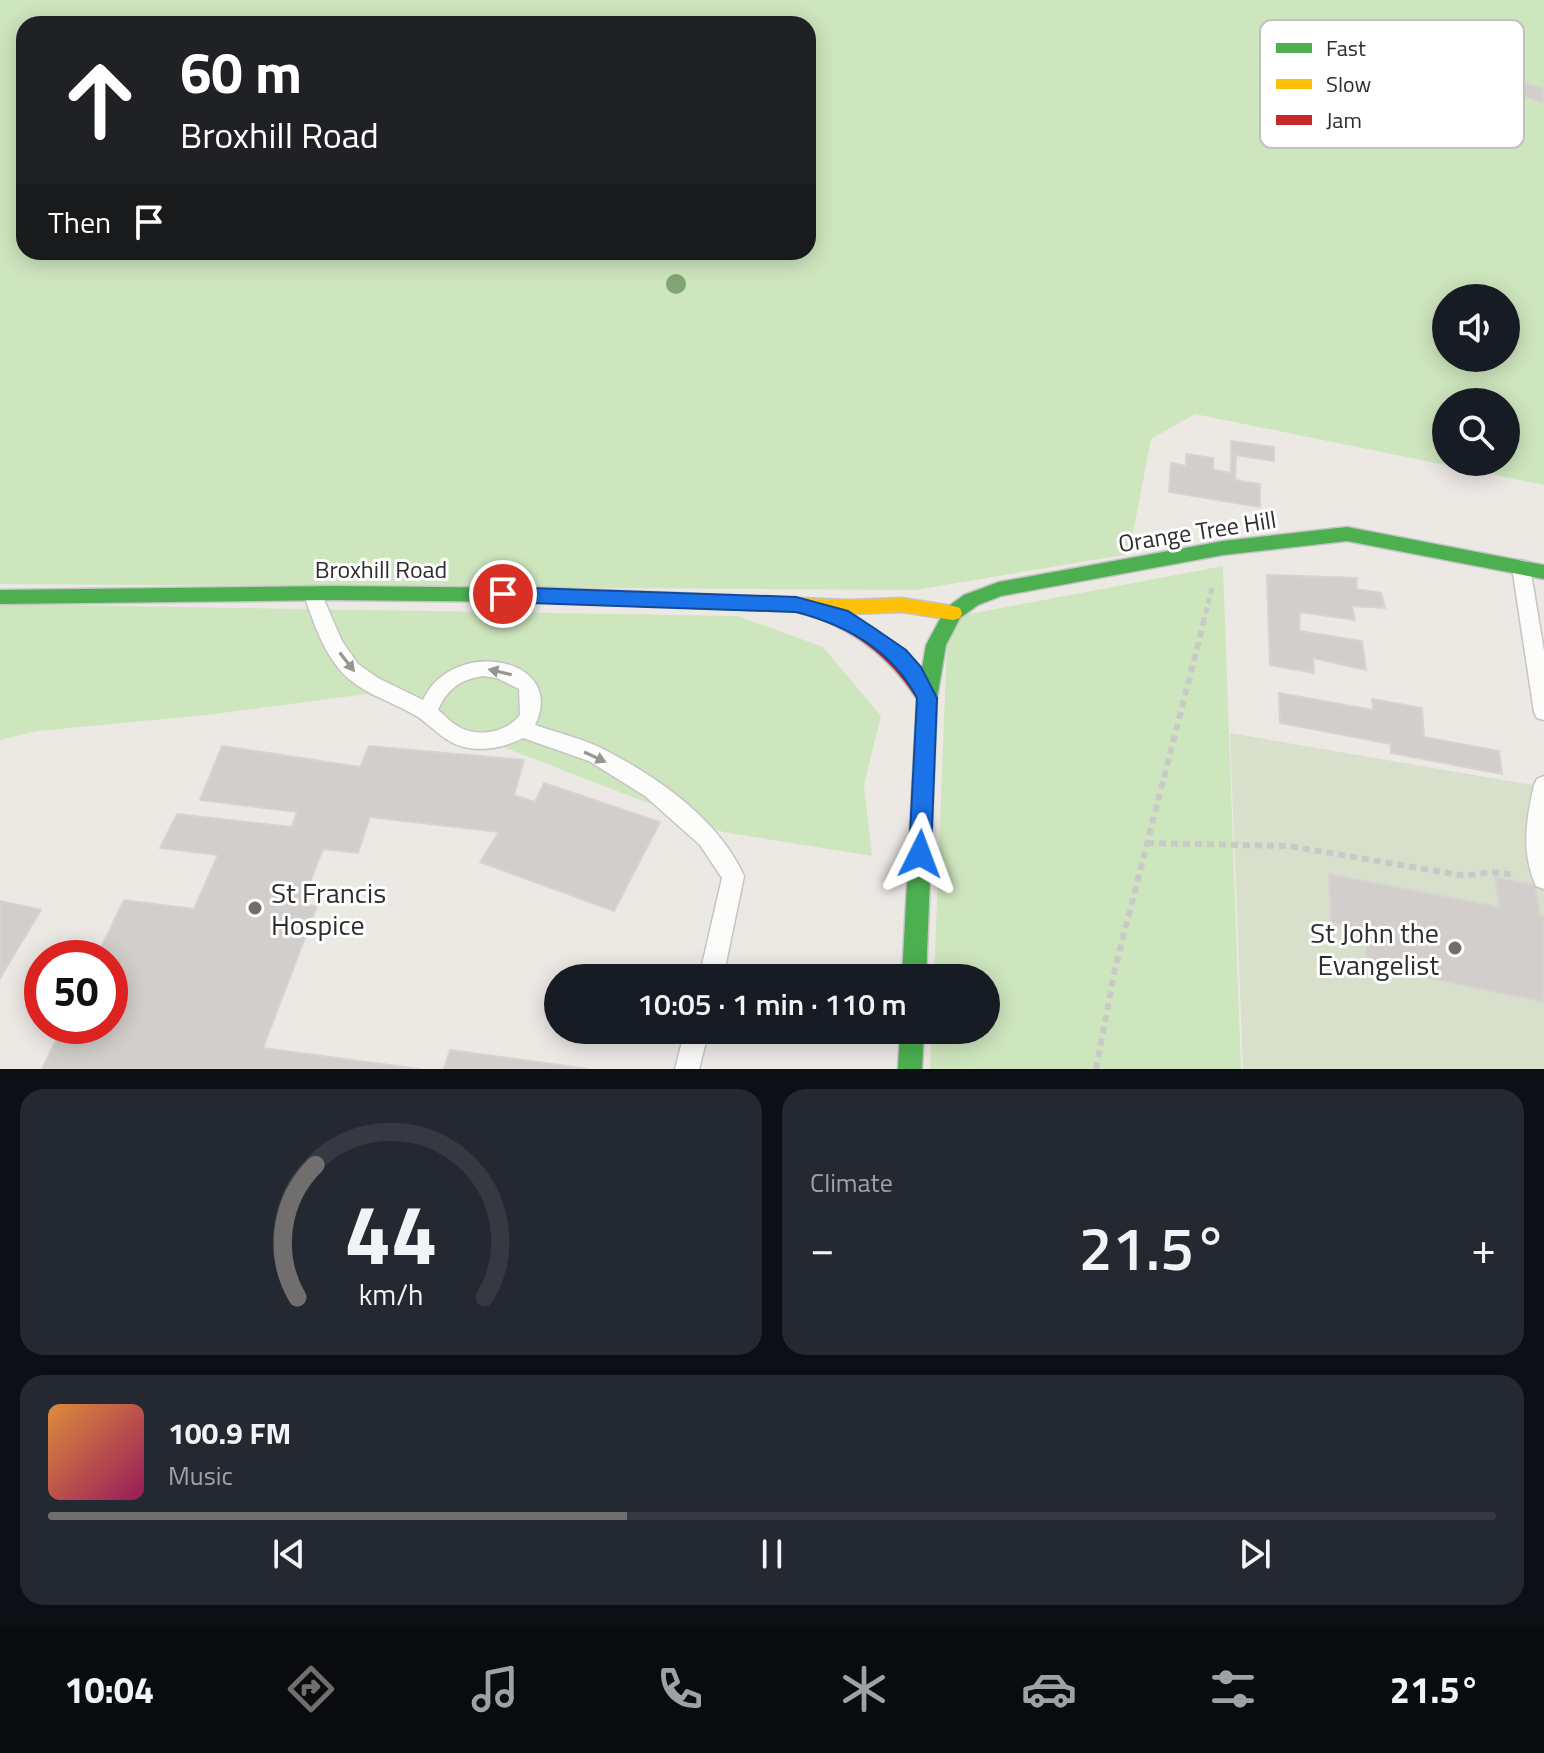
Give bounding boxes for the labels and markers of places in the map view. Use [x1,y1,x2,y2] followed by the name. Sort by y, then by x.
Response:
[469,560,537,628] pin
[271,871,386,946] place label: St Francis Hospice
[246,899,264,917] marker: St Francis Hospice
[1310,911,1439,986] place label: St John the Evangelist
[1446,939,1464,957] marker: St John the Evangelist

